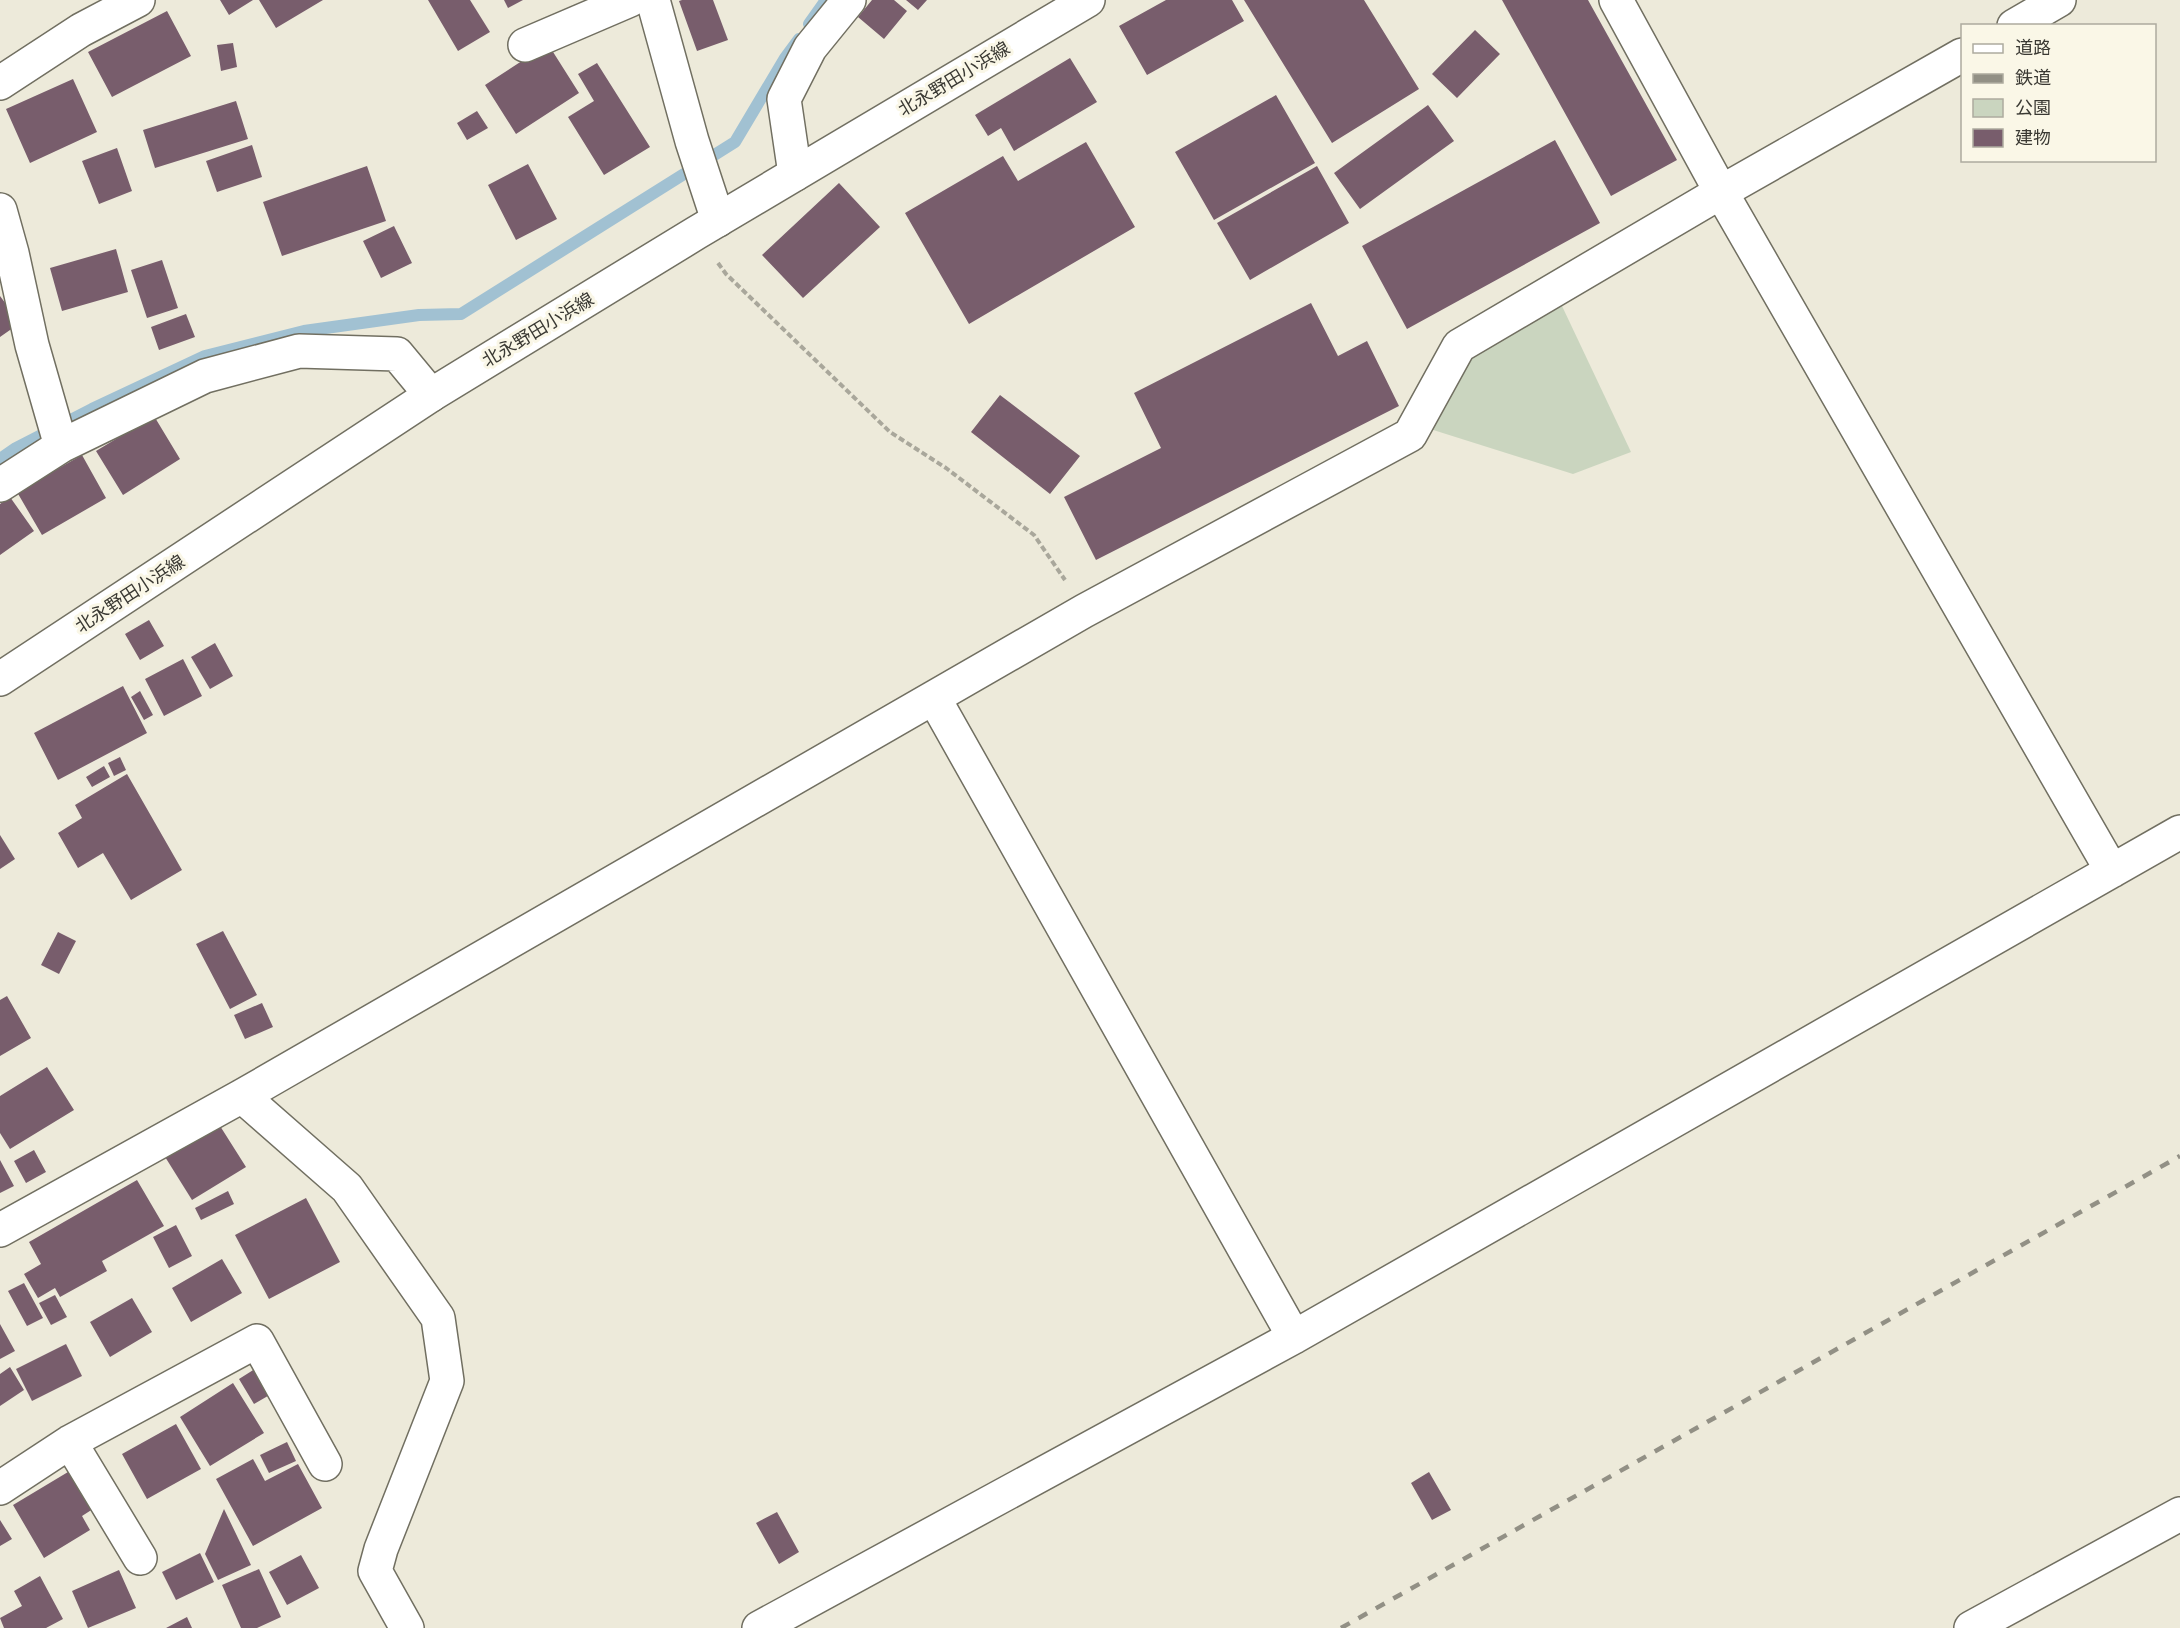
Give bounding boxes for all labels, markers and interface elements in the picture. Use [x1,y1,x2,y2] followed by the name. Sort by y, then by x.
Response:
[1961,24,2156,162] legend
[894,36,1013,120] street label: 北永野田小浜線
[2015,36,2051,58] text: 道路
[2015,66,2051,88] text: 鉄道
[2015,96,2051,118] text: 公園
[2015,126,2051,148] text: 建物
[478,287,597,371] street label: 北永野田小浜線
[71,550,188,637] street label: 北永野田小浜線

